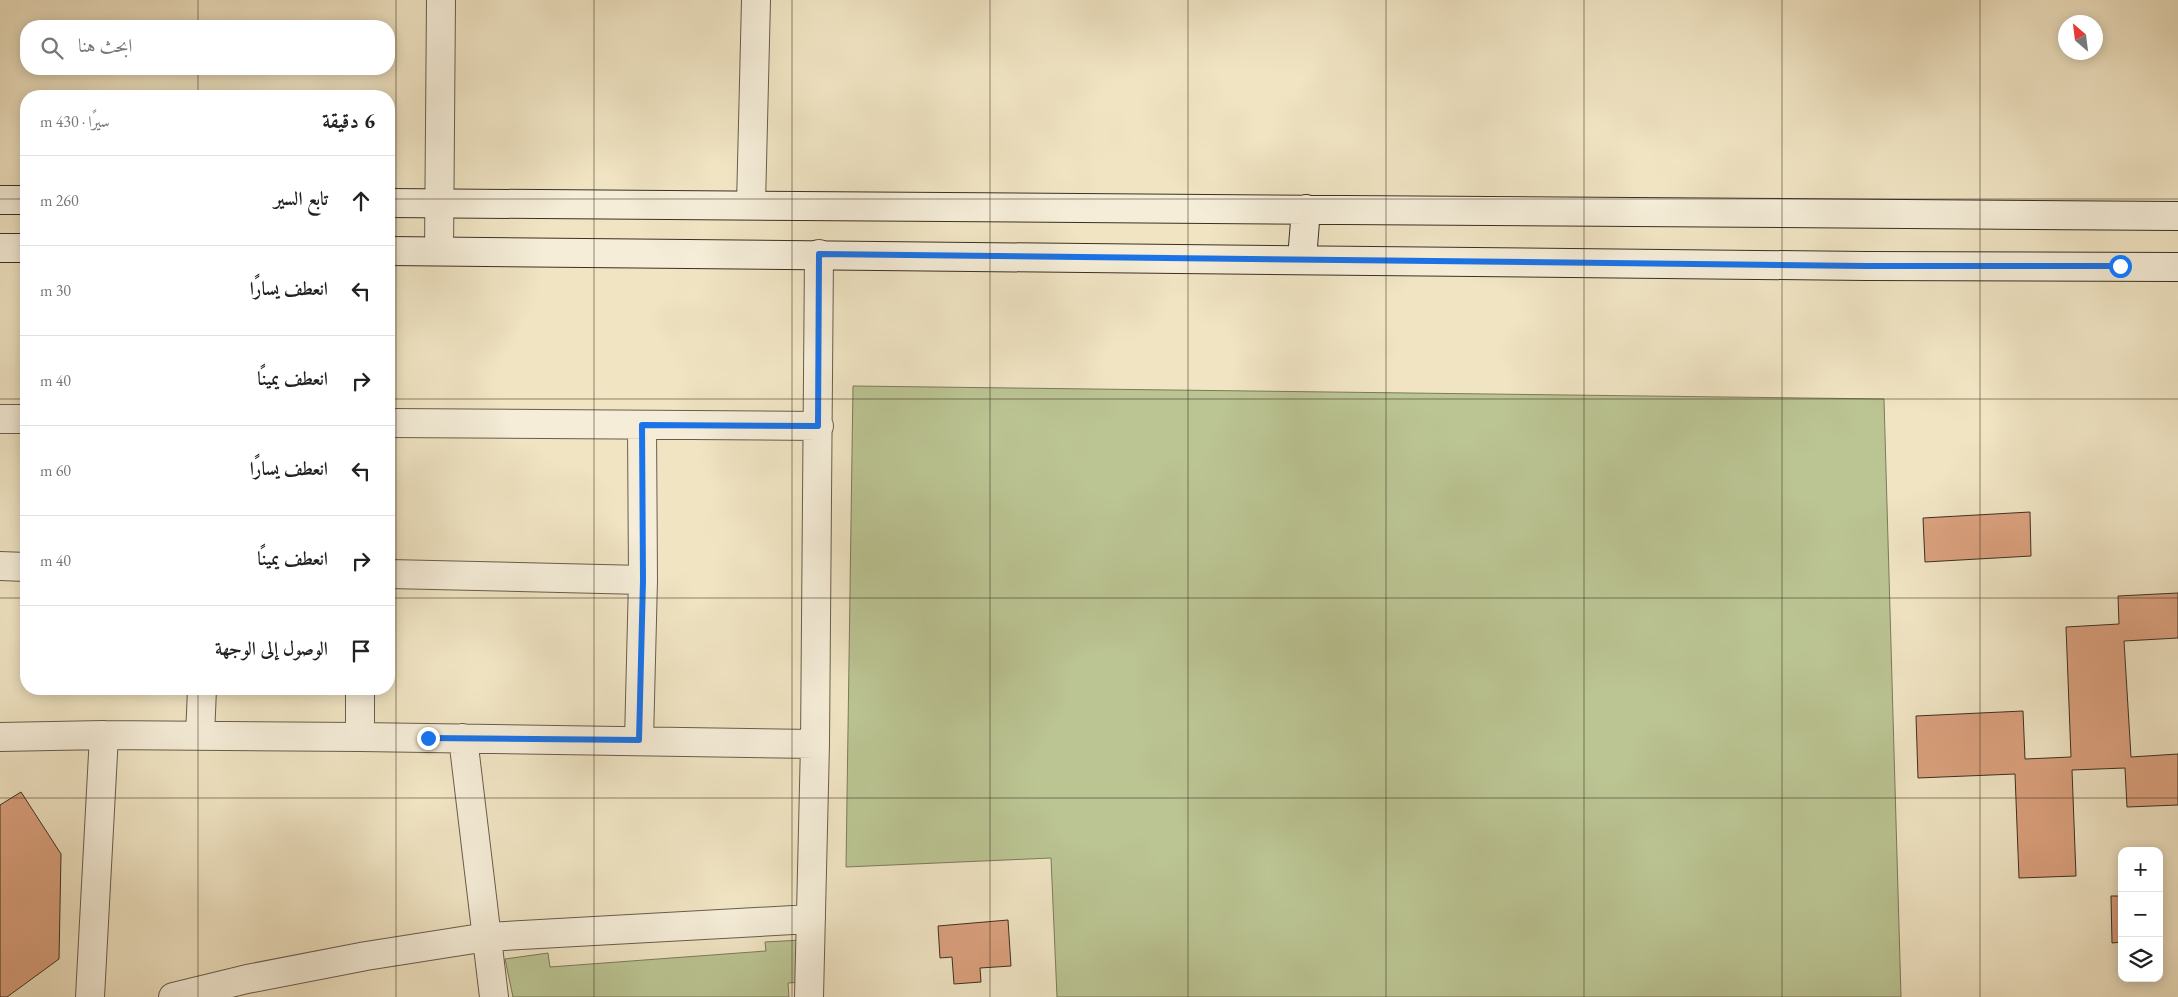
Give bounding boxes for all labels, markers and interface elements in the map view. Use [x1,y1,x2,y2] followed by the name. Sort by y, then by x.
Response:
[2058,15,2103,60] north arrow
[20,20,395,75] search box
[78,33,132,58] text: ابحث هنا
[38,34,66,62] icon: search
[322,107,375,134] text: 6 دقيقة
[40,111,110,132] text: سيرًا · 430 m
[274,186,328,211] text: تابع السير
[347,187,375,215] icon: ahead
[40,190,79,211] text: 260 m
[2109,255,2132,278] route start
[250,276,328,301] text: انعطف يسارًا
[347,277,375,305] icon: left
[40,280,71,301] text: 30 m
[257,366,328,391] text: انعطف يمينًا
[347,367,375,395] icon: right
[40,370,71,391] text: 40 m
[250,456,328,481] text: انعطف يسارًا
[347,457,375,485] icon: left
[40,460,71,481] text: 60 m
[257,546,328,571] text: انعطف يمينًا
[347,547,375,575] icon: right
[40,550,71,571] text: 40 m
[215,636,328,661] text: الوصول إلى الوجهة
[347,637,375,665] icon: arrive
[417,727,440,750] route end
[2118,847,2163,982] map controls
[2118,847,2163,892] button: +
[2118,892,2163,937] button: −
[2118,937,2163,982] button: layers

